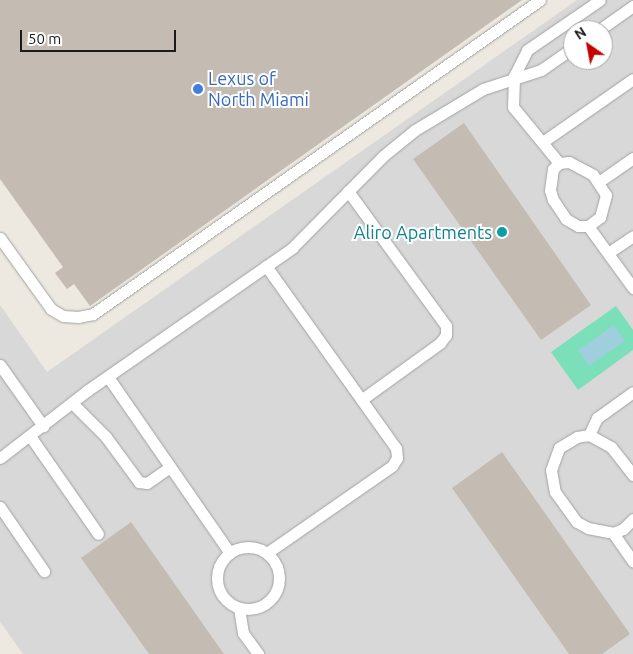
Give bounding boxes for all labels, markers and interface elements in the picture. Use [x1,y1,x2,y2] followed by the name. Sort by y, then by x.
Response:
[22,20,179,52] scale bar
[563,20,613,70] north arrow
[572,24,589,43] text: N
[28,30,61,47] text: 50 m
[208,68,309,110] place label: Lexus of North Miami
[192,83,204,95] marker: Lexus of North Miami
[354,221,492,243] place label: Aliro Apartments
[496,226,508,238] marker: Aliro Apartments

